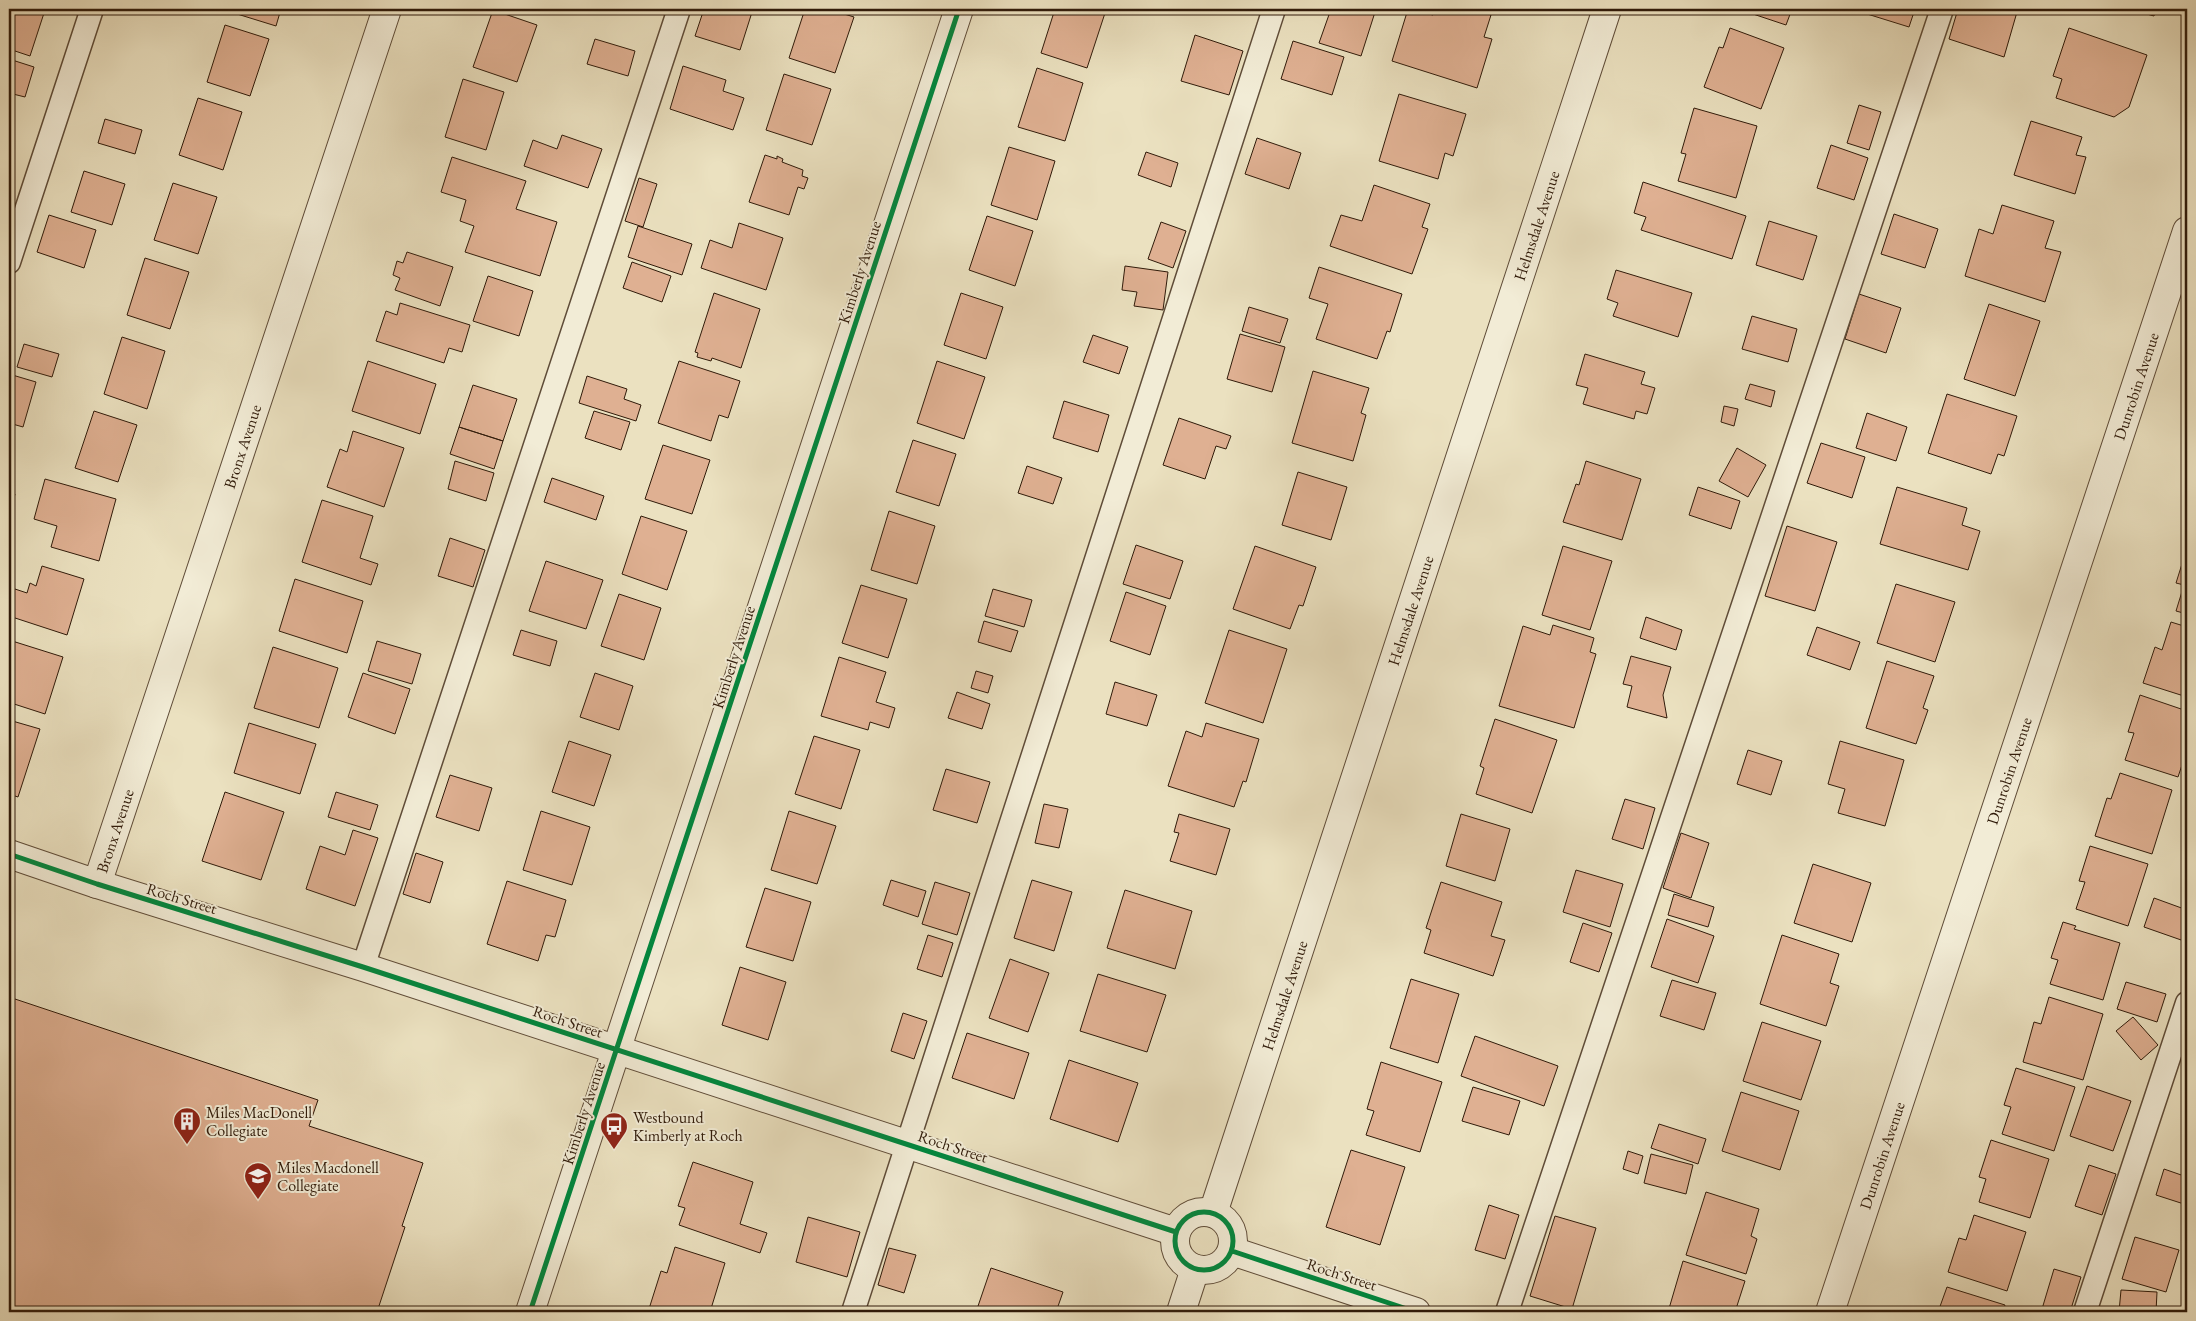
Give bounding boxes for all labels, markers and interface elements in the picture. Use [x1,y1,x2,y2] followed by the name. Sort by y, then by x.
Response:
[1509,168,1564,283] street label: Helmsdale Avenue
[833,218,886,326] street label: Kimberly Avenue
[2109,330,2164,443] street label: Dunrobin Avenue
[219,402,266,491] street label: Bronx Avenue
[1383,553,1438,668] street label: Helmsdale Avenue
[707,603,760,711] street label: Kimberly Avenue
[1982,714,2037,827] street label: Dunrobin Avenue
[91,786,139,876] street label: Bronx Avenue
[144,878,220,919] street label: Roch Street
[1257,938,1312,1053] street label: Helmsdale Avenue
[530,1000,606,1043] street label: Roch Street
[557,1059,610,1167] street label: Kimberly Avenue
[1855,1099,1910,1212] street label: Dunrobin Avenue
[206,1102,312,1141] place label: Miles MacDonell Collegiate
[172,1106,202,1145] building icon: Miles MacDonell Collegiate
[633,1107,743,1146] place label: Westbound Kimberly at Roch
[599,1111,629,1150] bus stop icon: Westbound Kimberly at Roch
[915,1125,991,1168] street label: Roch Street
[277,1157,379,1196] place label: Miles Macdonell Collegiate
[243,1161,273,1200] school or university icon: Miles Macdonell Collegiate
[1304,1253,1380,1296] street label: Roch Street

